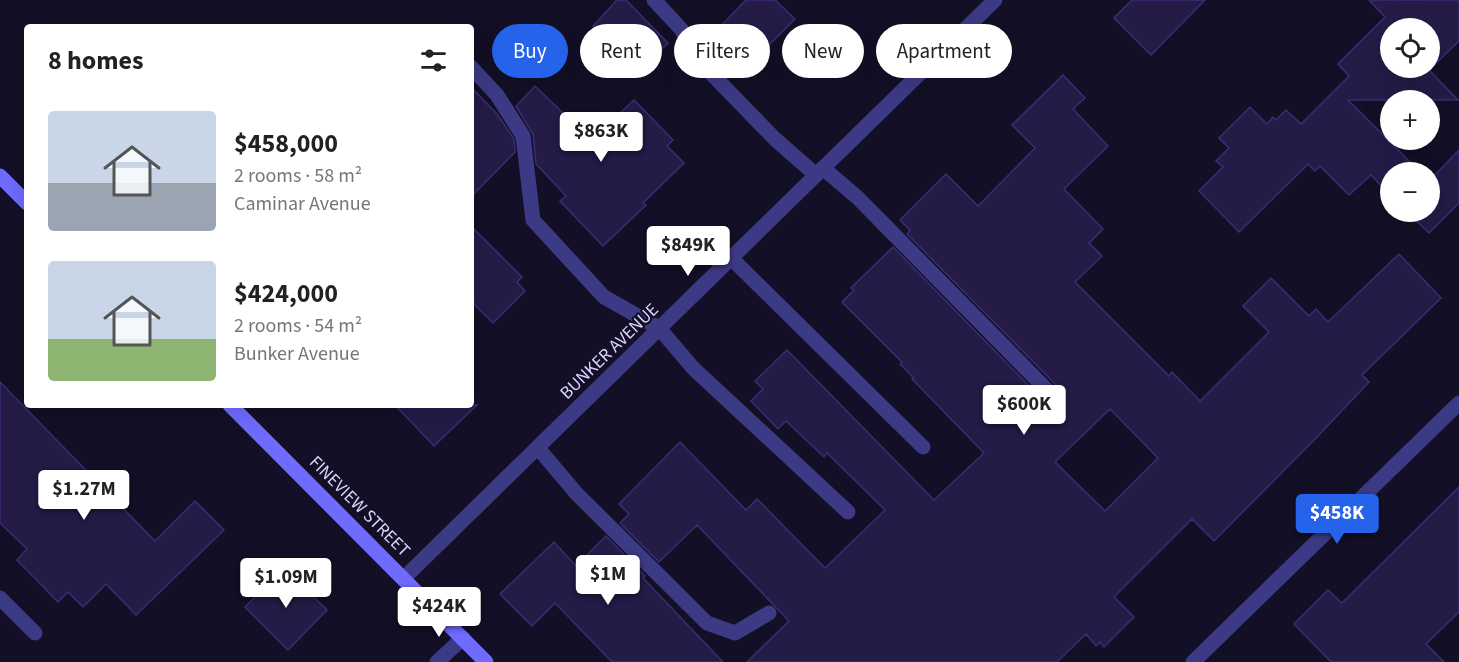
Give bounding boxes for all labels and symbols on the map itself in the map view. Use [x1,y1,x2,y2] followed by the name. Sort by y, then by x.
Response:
[559,112,643,163] pin: $863K
[646,226,730,277] pin: $849K
[554,298,664,405] street label: BUNKER AVENUE
[982,385,1066,436] pin: $600K
[304,450,416,563] street label: FINEVIEW STREET
[35,470,133,521] pin: $1.27M
[1295,494,1379,545] pin: $458K
[579,555,637,606] pin: $1M
[237,558,335,609] pin: $1.09M
[397,587,481,638] pin: $424K

